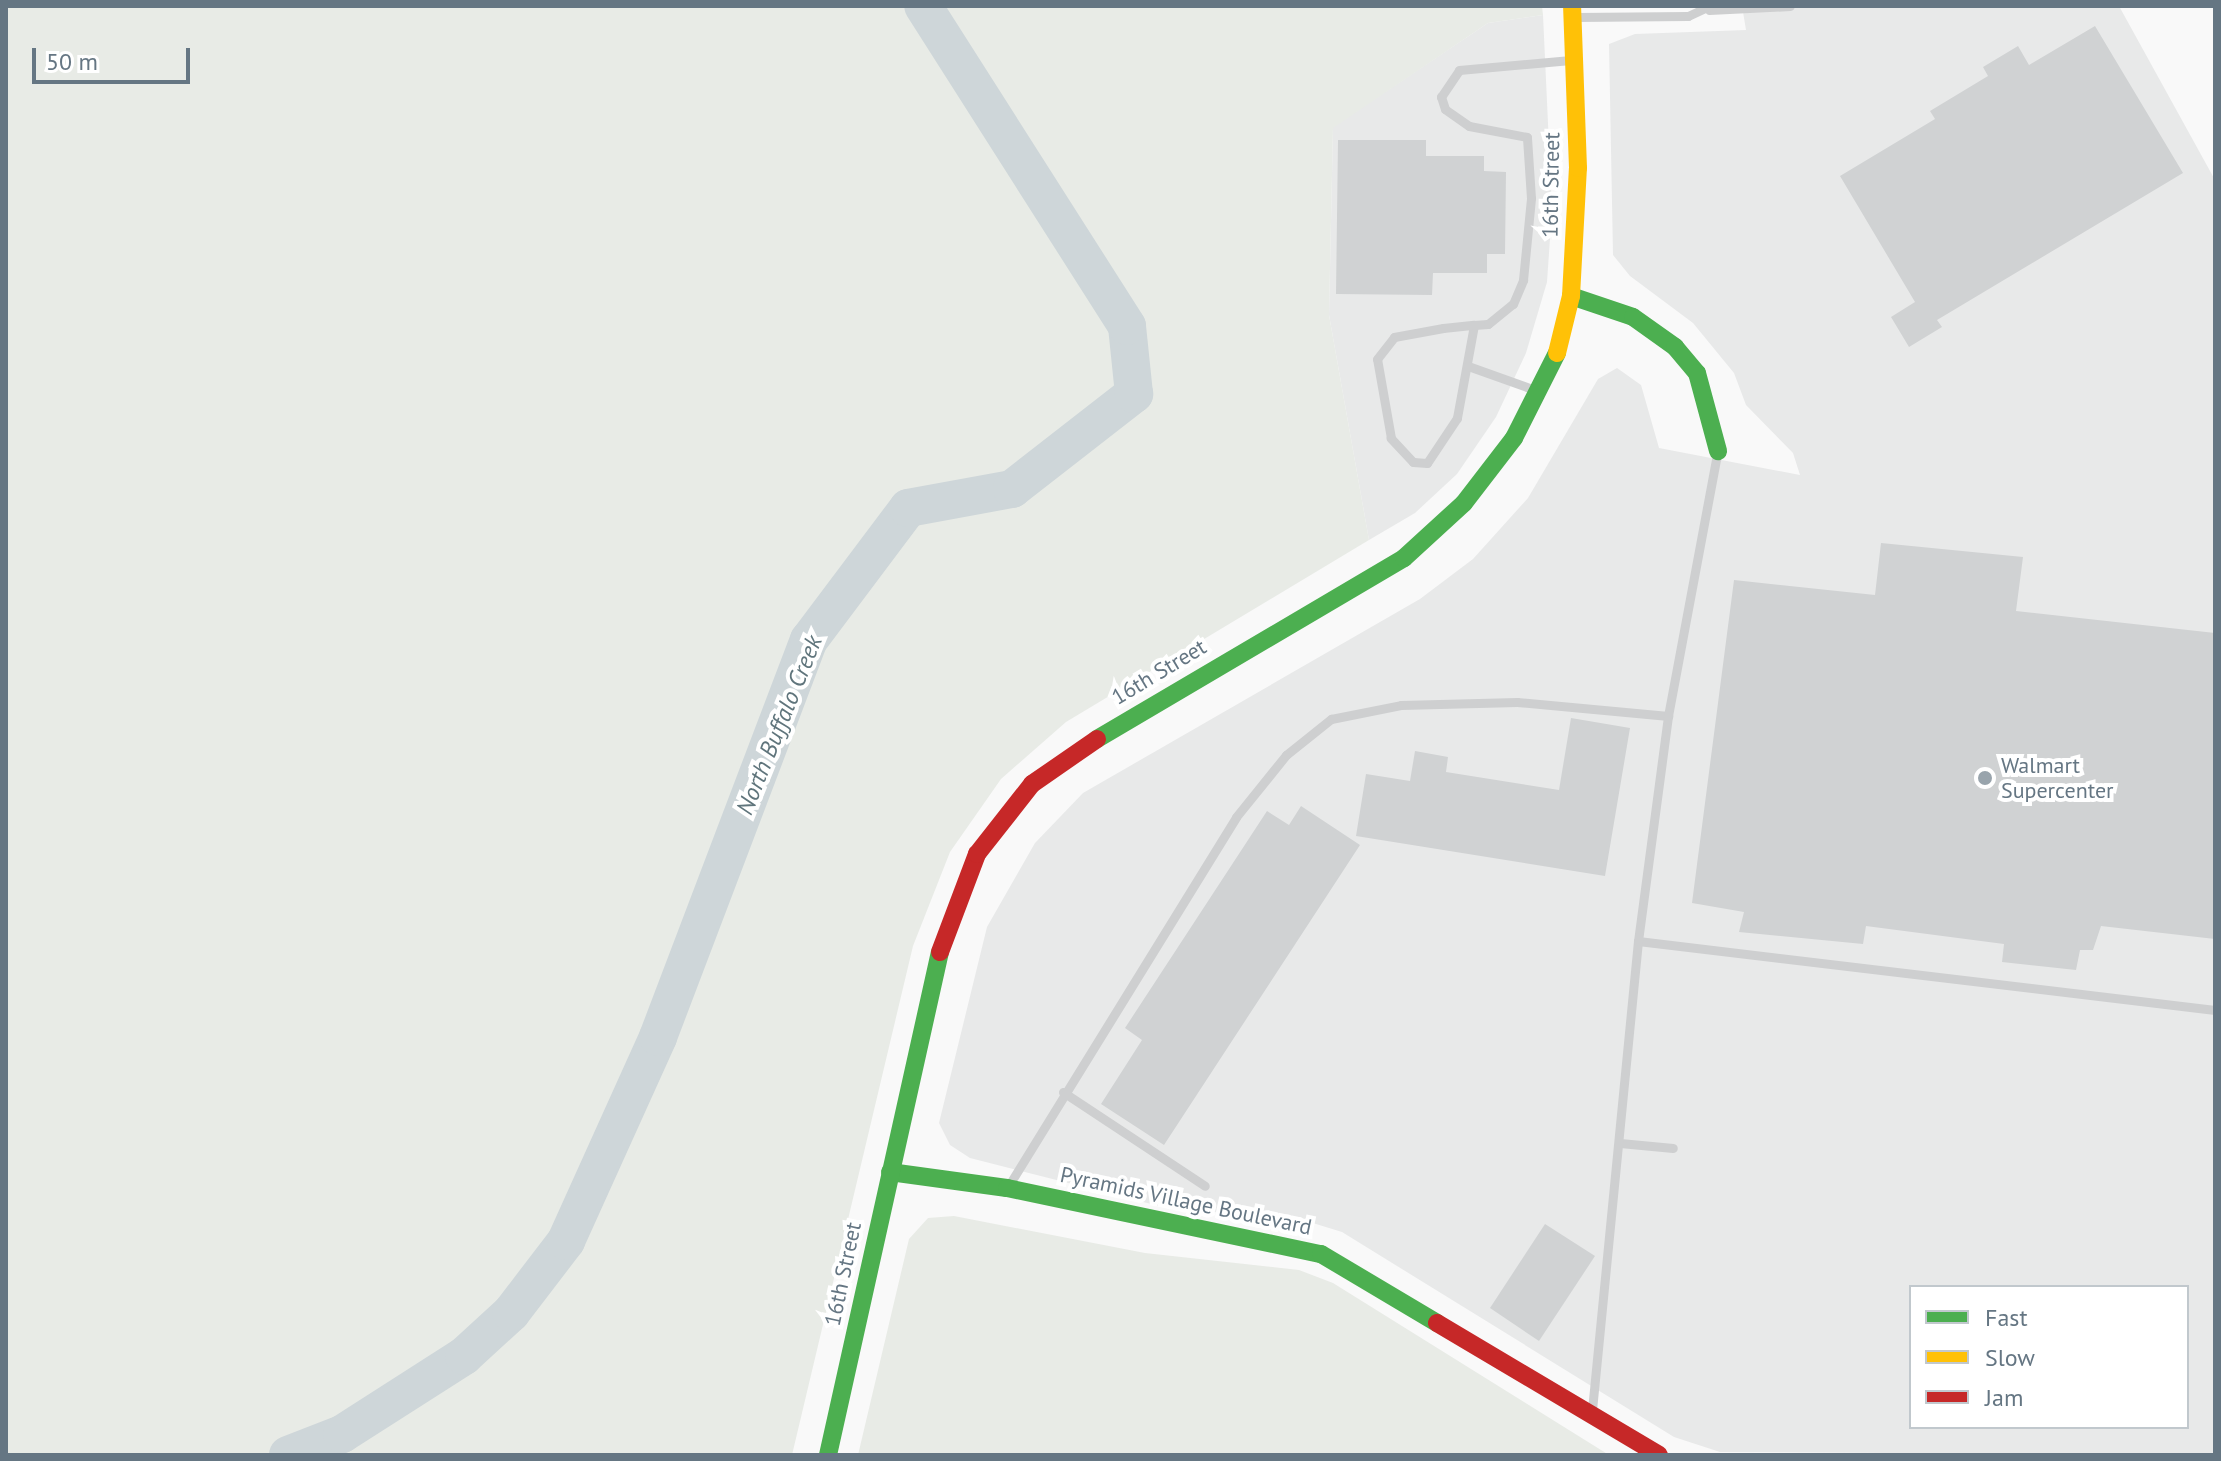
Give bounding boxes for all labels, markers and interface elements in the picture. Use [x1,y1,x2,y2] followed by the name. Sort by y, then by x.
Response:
[36,32,194,82] scale bar
[46,46,98,77] text: 50 m
[1537,132,1565,238] street label: 16th Street
[730,631,828,819] water label: North Buffalo Creek
[1107,634,1211,710] street label: 16th Street
[2001,752,2114,804] place label: Walmart Supercenter
[1976,769,1994,787] marker: Walmart Supercenter
[1057,1161,1315,1241] street label: Pyramids Village Boulevard
[819,1220,867,1328] street label: 16th Street
[1909,1285,2189,1429] legend
[1985,1302,2028,1333] text: Fast
[1985,1342,2035,1373] text: Slow
[1985,1382,2023,1413] text: Jam

